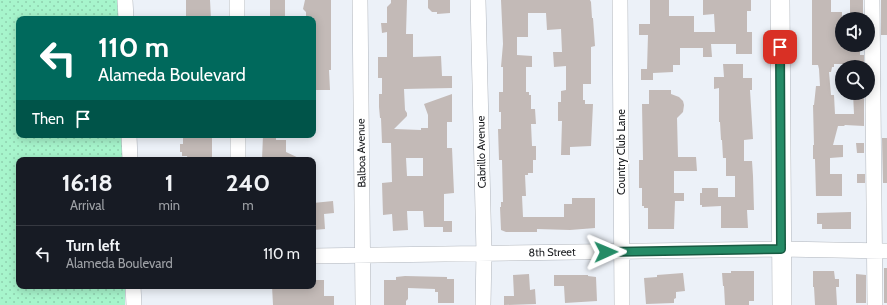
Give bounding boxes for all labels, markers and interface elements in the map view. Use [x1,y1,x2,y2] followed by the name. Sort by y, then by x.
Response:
[835,12,875,100] map controls
[835,12,875,52] button: sound
[98,30,169,64] text: 110 m
[763,30,797,64] pin
[32,32,84,84] icon: left
[769,36,791,58] icon: arrive
[835,60,875,100] button: search
[98,64,246,86] text: Alameda Boulevard
[72,108,94,130] icon: arrive
[614,109,628,195] street label: Country Club Lane
[32,110,64,128] text: Then
[473,115,489,188] street label: Cabrillo Avenue
[353,118,369,188] street label: Balboa Avenue
[62,168,113,197] text: 16:18
[165,168,174,197] text: 1
[226,168,270,197] text: 240
[70,197,105,213] text: Arrival
[159,197,180,213] text: min
[242,197,254,213] text: m
[585,231,627,273] position arrow
[66,237,120,255] text: Turn left
[32,243,54,265] icon: left
[263,245,300,263] text: 110 m
[528,245,576,259] street label: 8th Street
[66,255,173,271] text: Alameda Boulevard

